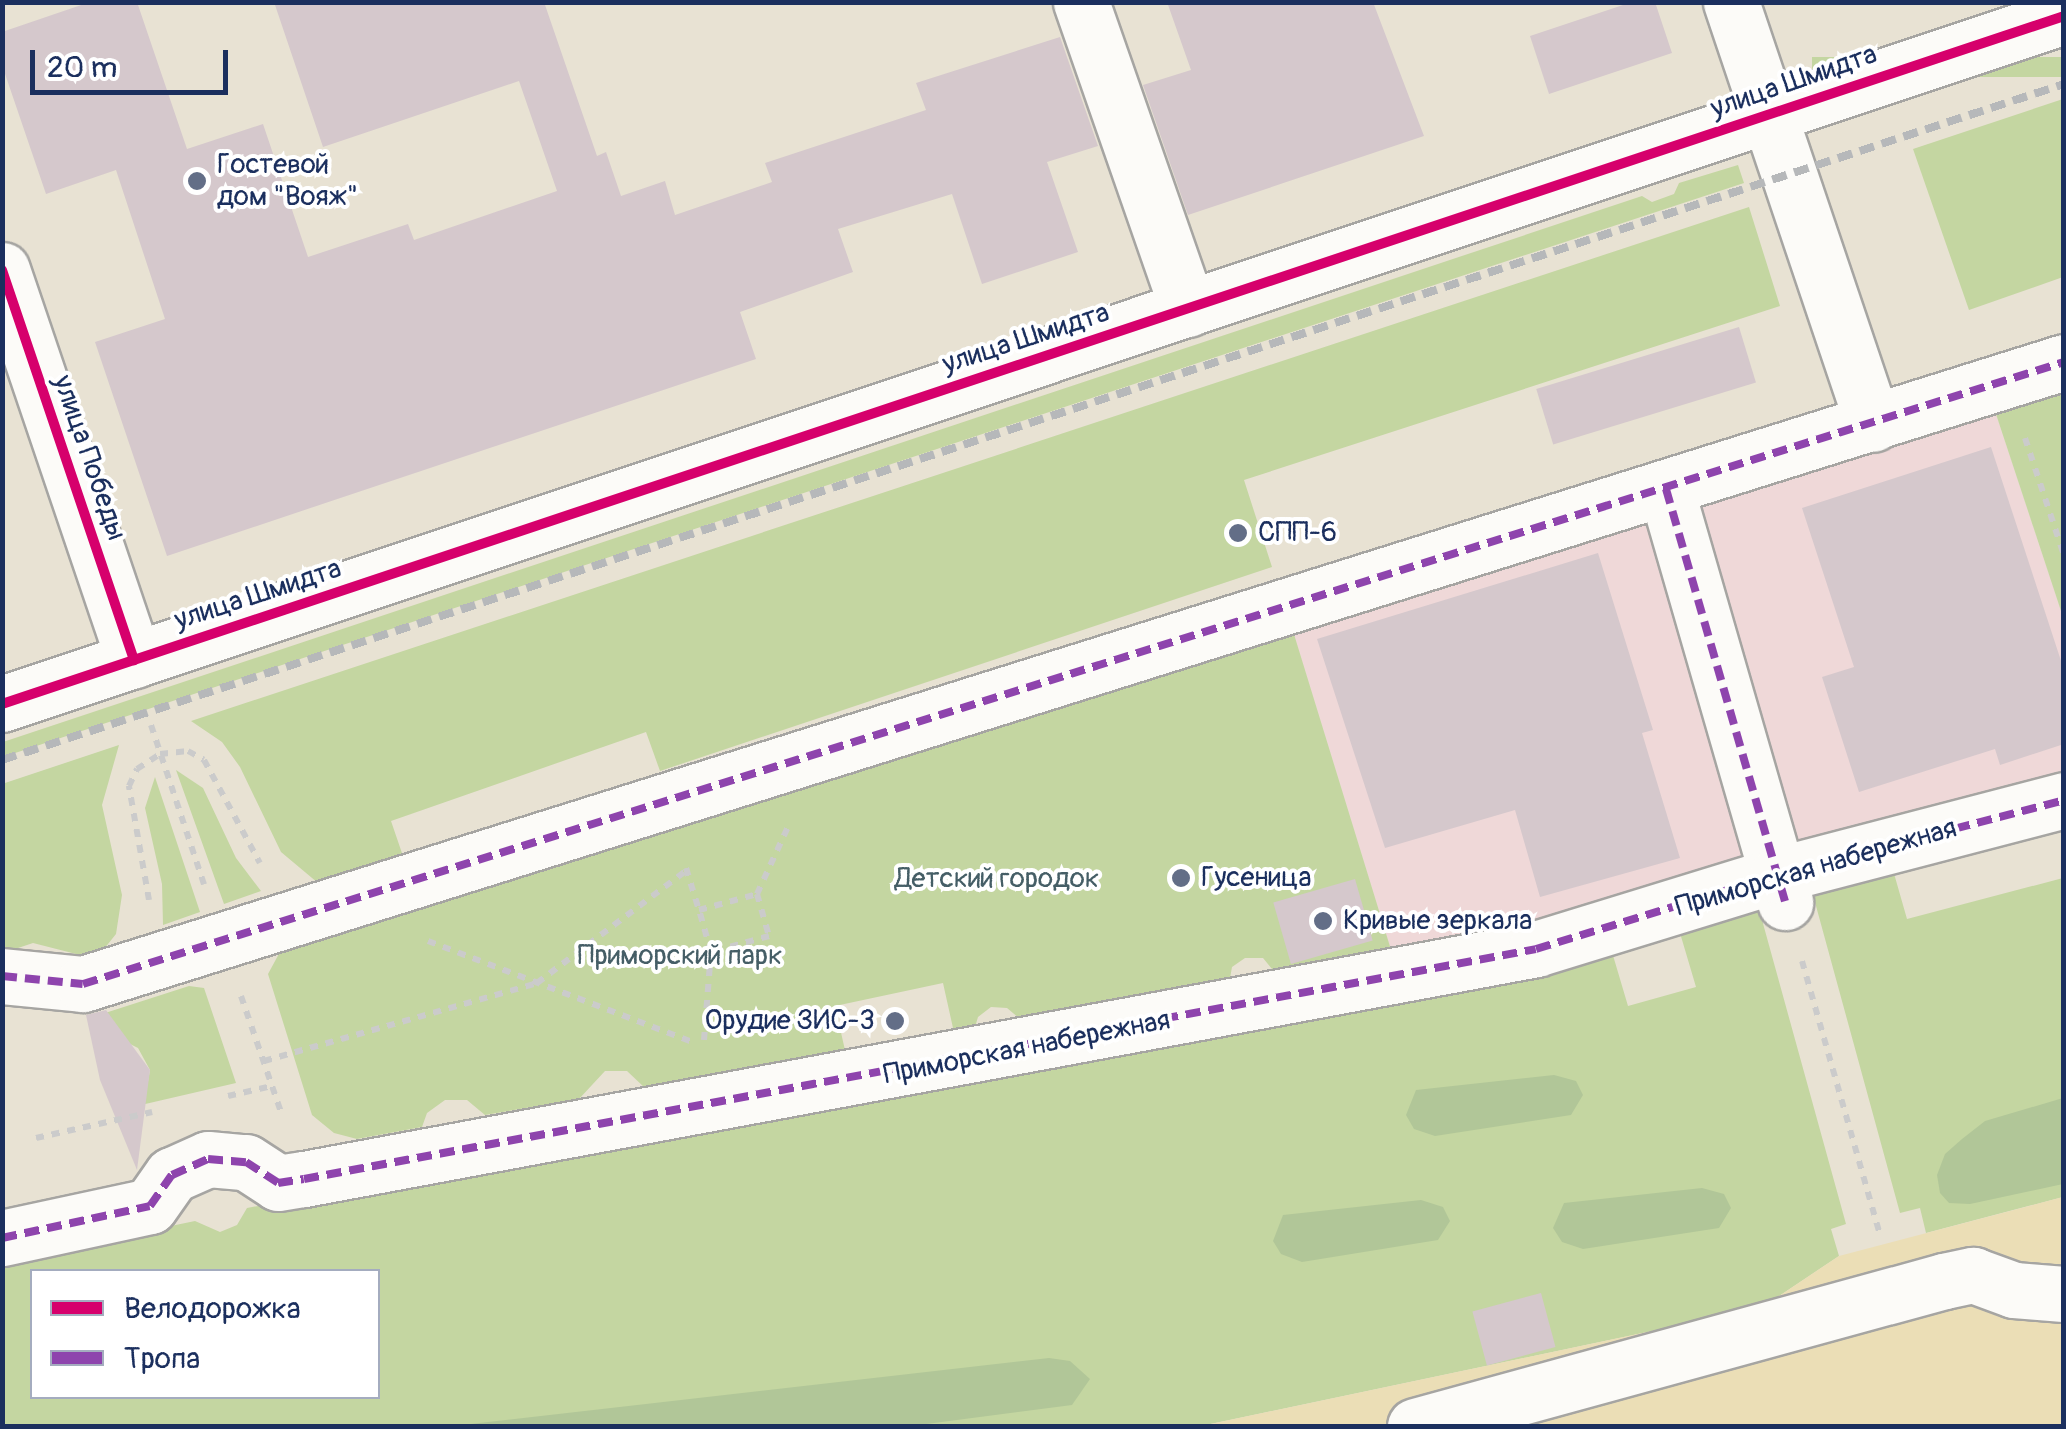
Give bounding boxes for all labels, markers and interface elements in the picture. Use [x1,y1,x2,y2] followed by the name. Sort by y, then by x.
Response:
[35,30,232,92] scale bar
[1707,38,1881,126] street label: улица Шмидта
[47,49,117,86] text: 20 m
[217,148,358,214] place label: Гостевой дом "Вояж"
[186,170,208,192] marker: Гостевой дом "Вояж"
[938,296,1114,382] street label: улица Шмидта
[45,371,133,545] street label: улица Победы
[1258,516,1337,550] place label: СПП-6
[1227,522,1249,544] marker: СПП-6
[170,552,346,638] street label: улица Шмидта
[1671,812,1961,924] street label: Приморская набережная
[1201,861,1311,895] place label: Гусеница
[895,862,1099,896] park label: Детский городок
[1170,867,1192,889] marker: Гусеница
[1343,904,1532,938] place label: Кривые зеркала
[1312,910,1334,932] marker: Кривые зеркала
[578,939,782,973] park label: Приморский парк
[704,1004,875,1038] place label: Орудие ЗИС-3
[881,1004,1173,1092] street label: Приморская набережная
[884,1010,906,1032] marker: Орудие ЗИС-3
[30,1269,380,1399] legend
[124,1290,301,1327] text: Велодорожка
[124,1340,200,1377] text: Тропа

